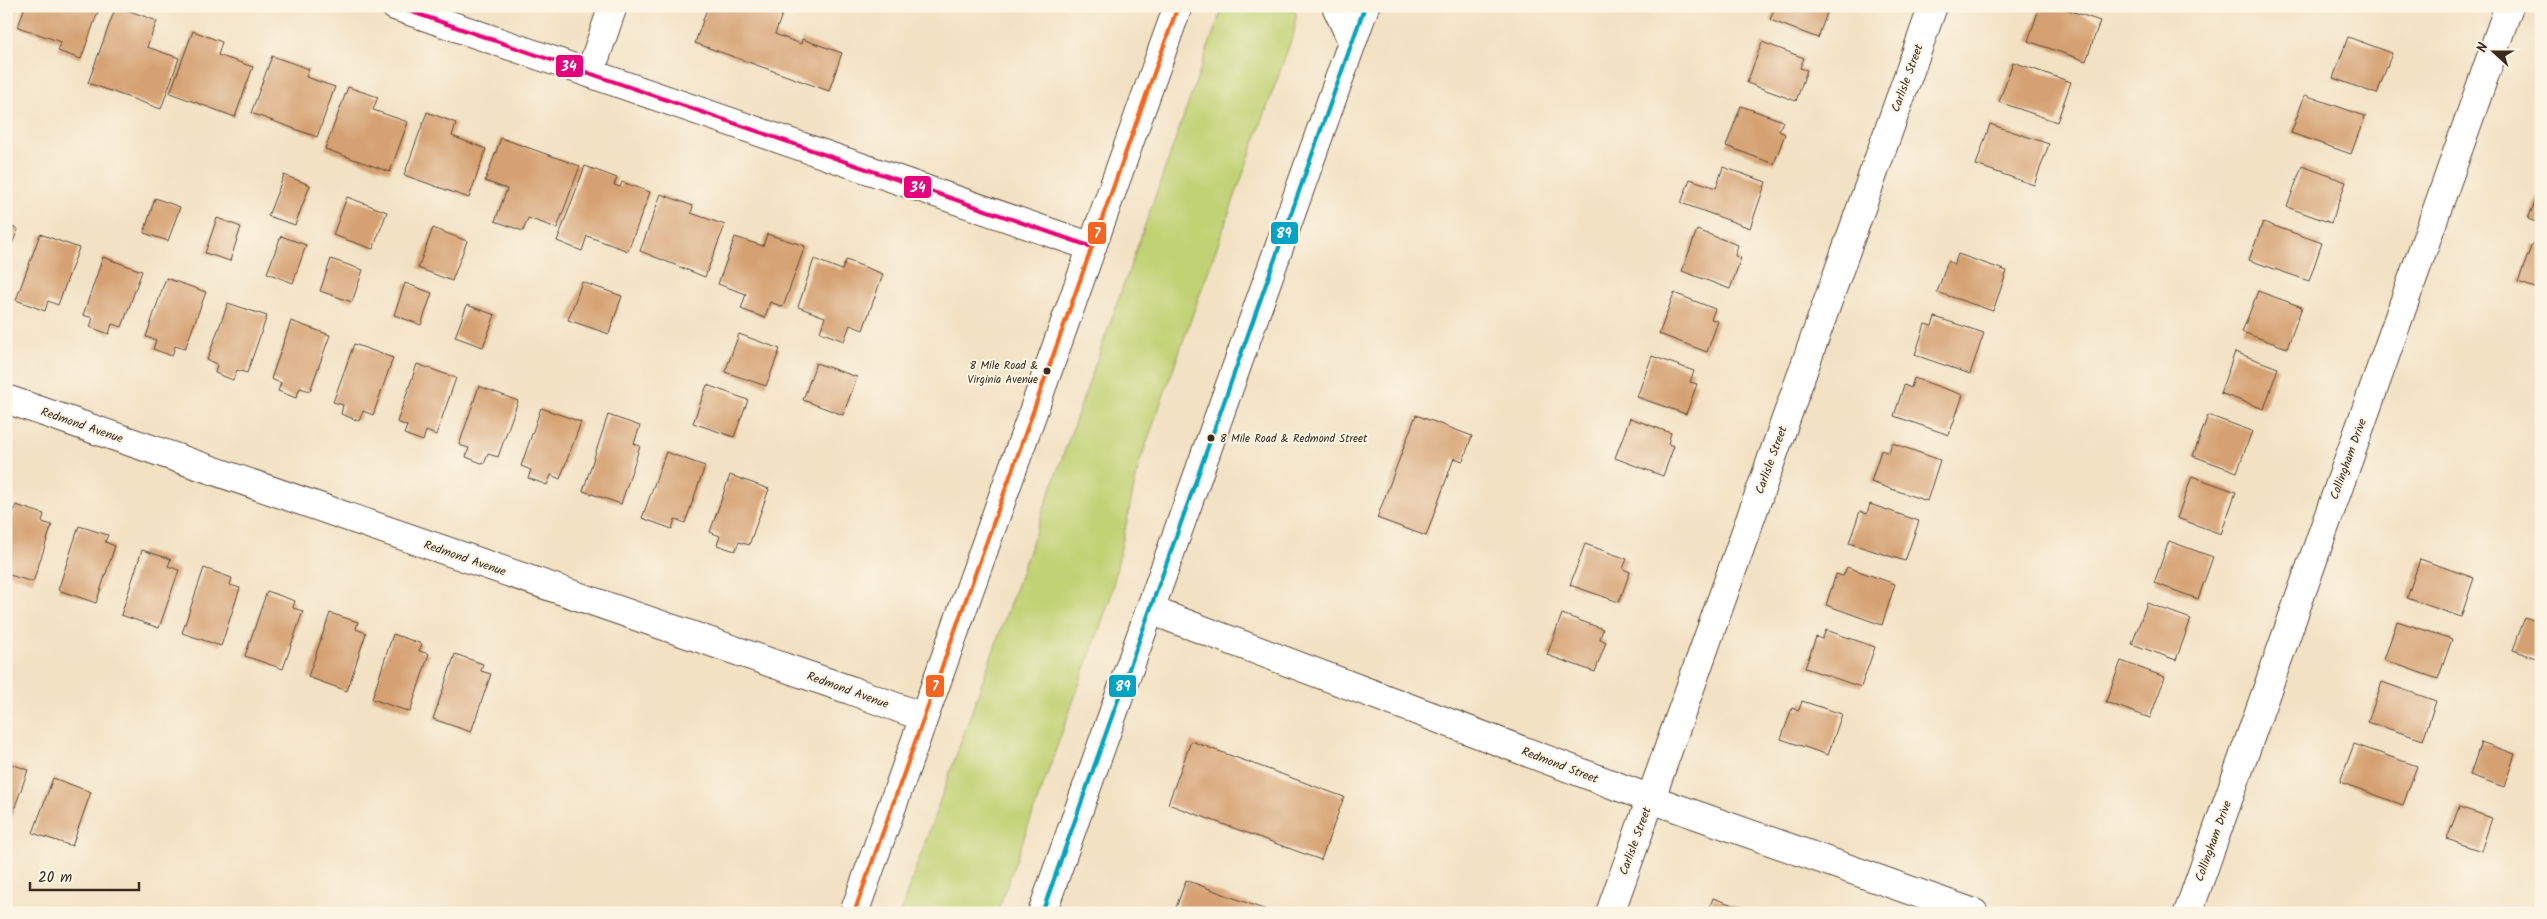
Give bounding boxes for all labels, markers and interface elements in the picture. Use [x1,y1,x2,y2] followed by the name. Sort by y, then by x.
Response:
[2470,28,2520,78] north arrow
[2471,39,2495,56] text: N
[1886,41,1929,115] street label: Carlisle Street
[555,54,584,78] line badge: 34
[560,56,577,78] text: 34
[903,175,932,199] line badge: 34
[909,177,926,199] text: 34
[1087,221,1107,245] line badge: 7
[1270,221,1299,245] line badge: 89
[1094,223,1101,245] text: 7
[1276,223,1292,245] text: 89
[968,357,1038,389] place label: 8 Mile Road & Virginia Avenue
[1042,366,1052,376] marker: 8 Mile Road & Virginia Avenue
[38,403,126,449] street label: Redmond Avenue
[2325,415,2372,502] street label: Collingham Drive
[1750,423,1793,497] street label: Carlisle Street
[1220,430,1368,448] place label: 8 Mile Road & Redmond Street
[1206,433,1216,443] marker: 8 Mile Road & Redmond Street
[421,536,509,582] street label: Redmond Avenue
[804,667,892,714] street label: Redmond Avenue
[925,674,945,698] line badge: 7
[1108,674,1137,698] line badge: 89
[932,676,939,698] text: 7
[1115,676,1131,698] text: 89
[1519,742,1601,789] street label: Redmond Street
[2190,797,2237,884] street label: Collingham Drive
[1614,804,1657,878] street label: Carlisle Street
[30,859,139,891] scale bar
[38,866,72,890] text: 20 m

